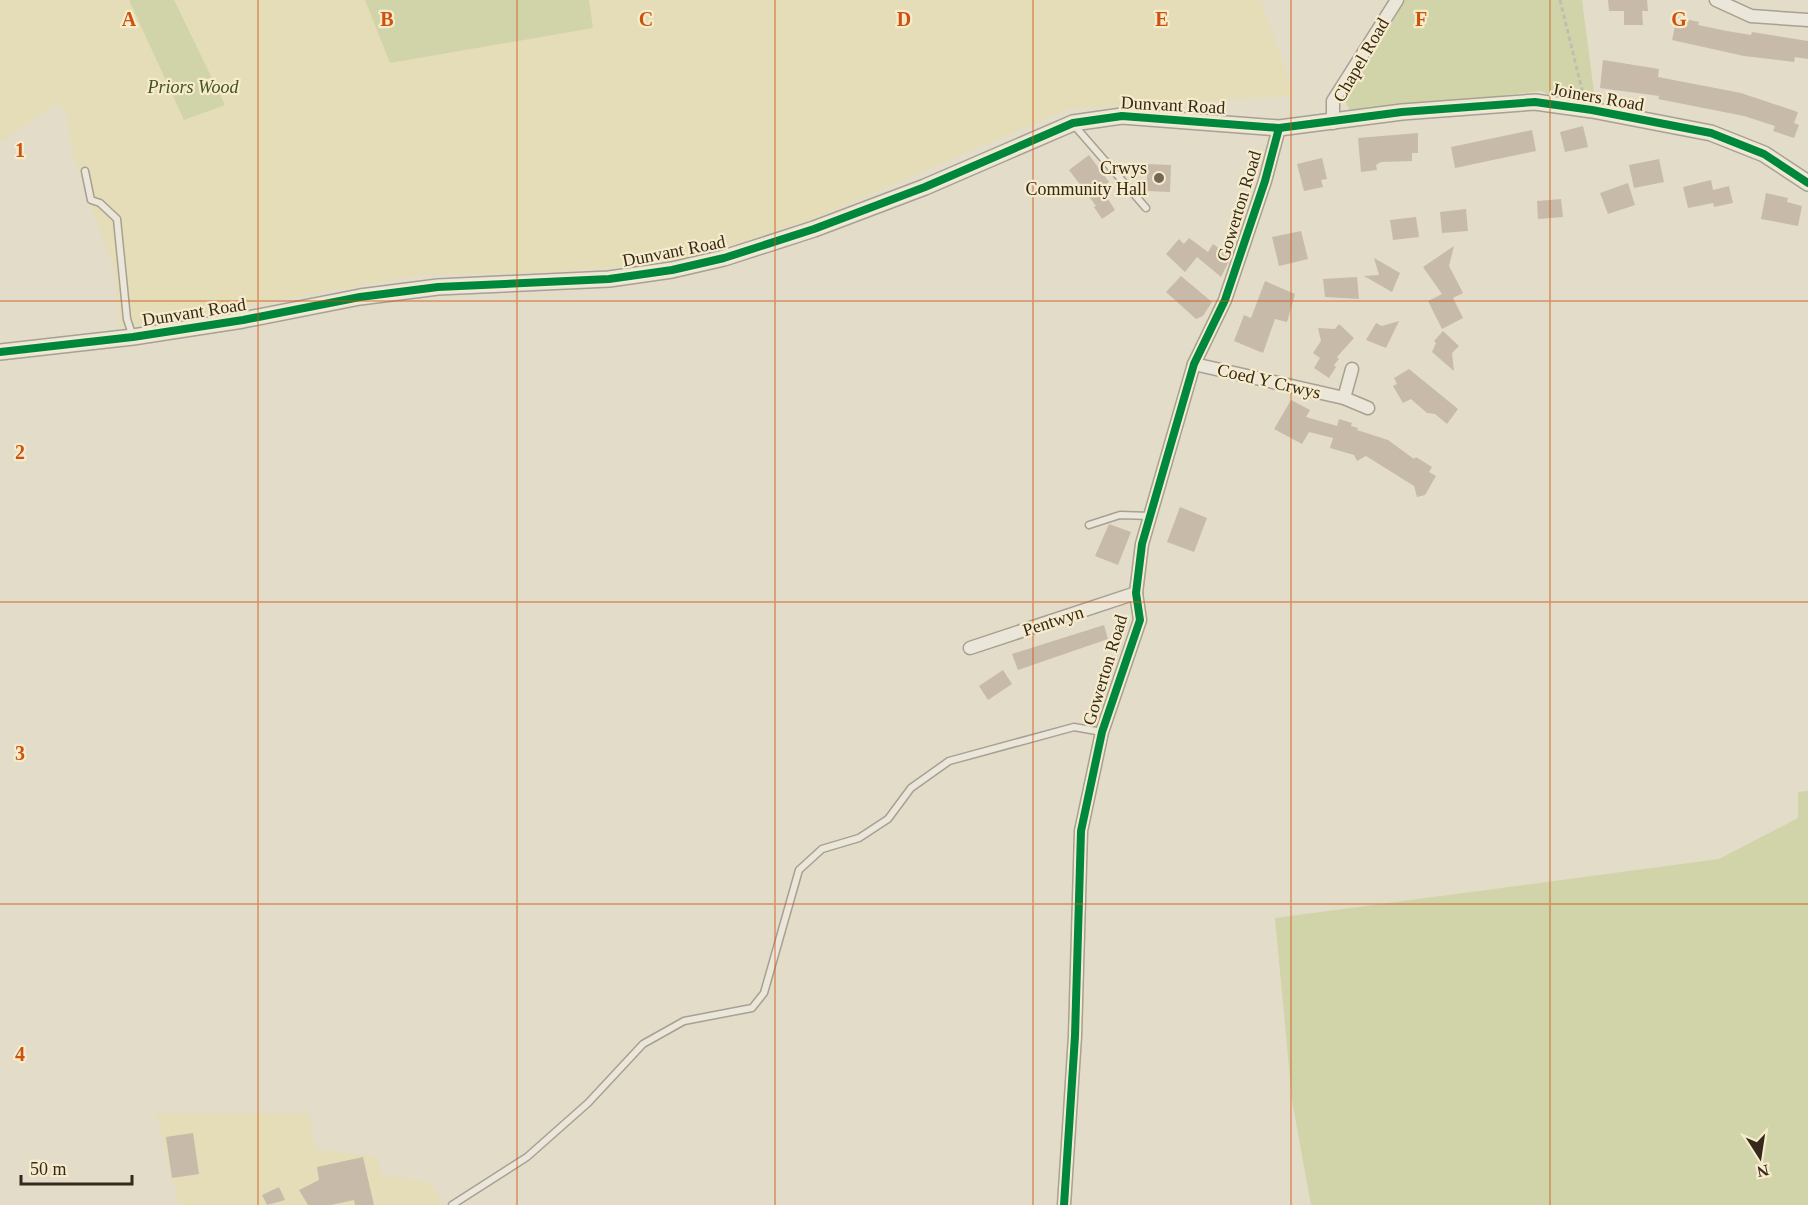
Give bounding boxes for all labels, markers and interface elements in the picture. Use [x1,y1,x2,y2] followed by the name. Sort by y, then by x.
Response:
[122,8,137,30] text: A
[380,8,394,30] text: B
[639,8,653,30] text: C
[897,8,911,30] text: D
[1155,8,1169,30] text: E
[1415,8,1427,30] text: F
[1671,8,1687,30] text: G
[1329,15,1393,105] street label: Chapel Road
[147,77,239,97] park label: Priors Wood
[1550,79,1646,115] street label: Joiners Road
[1120,92,1226,118] street label: Dunvant Road
[15,139,25,161] text: 1
[1213,148,1265,264] street label: Gowerton Road
[1026,158,1147,199] place label: Crwys Community Hall
[1152,171,1166,185] marker: Crwys Community Hall
[621,231,727,271] street label: Dunvant Road
[141,294,247,330] street label: Dunvant Road
[1215,359,1323,403] street label: Coed Y Crwys
[15,441,25,463] text: 2
[1020,602,1086,640] street label: Pentwyn
[1079,612,1131,728] street label: Gowerton Road
[15,742,25,764] text: 3
[15,1043,25,1065] text: 4
[1730,1127,1790,1187] north arrow
[21,1148,132,1186] scale bar
[30,1159,67,1179] text: 50 m
[1755,1162,1770,1181] text: N

